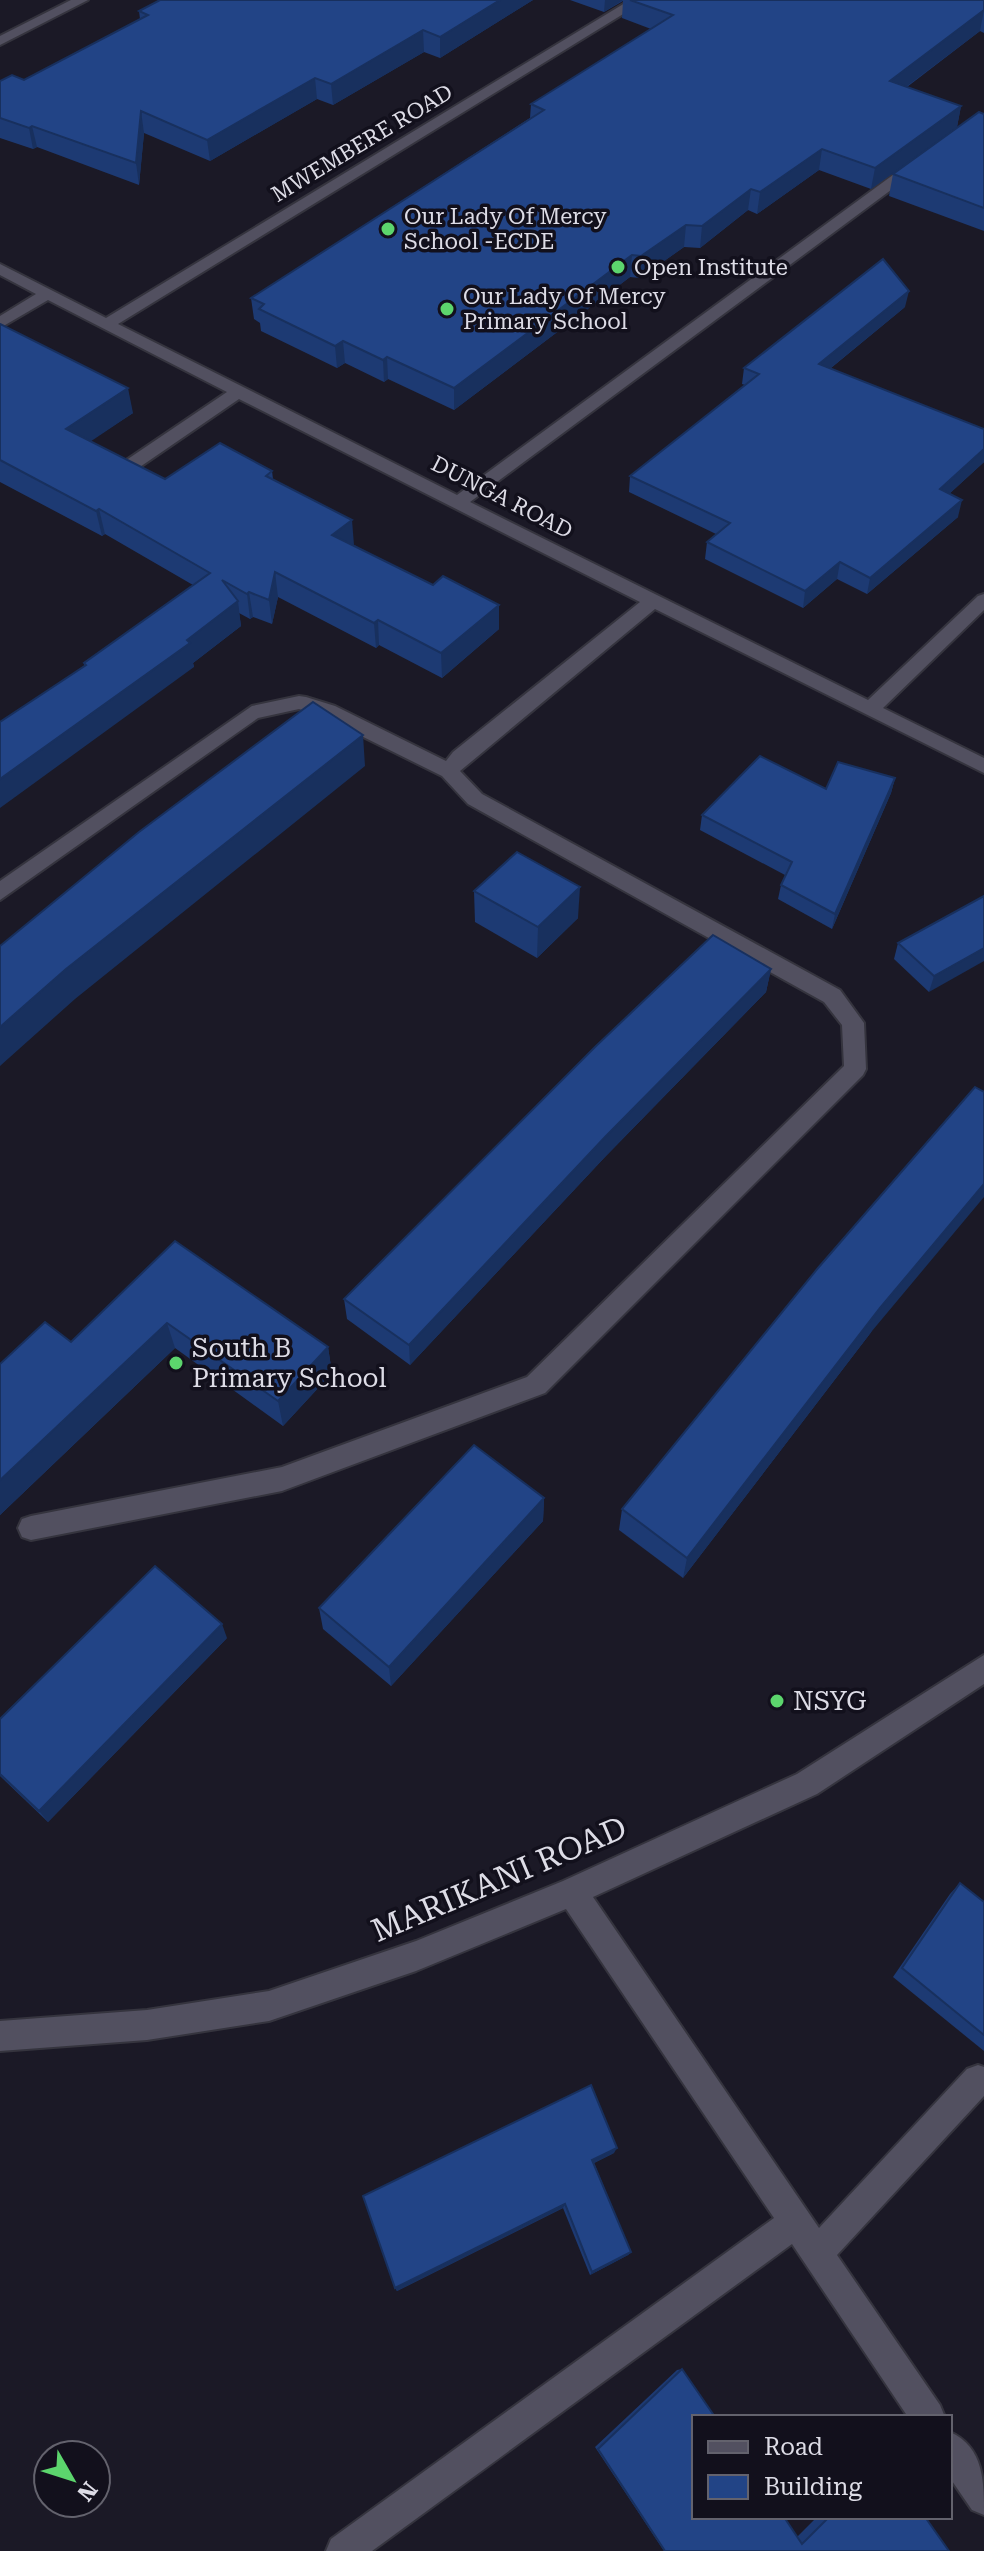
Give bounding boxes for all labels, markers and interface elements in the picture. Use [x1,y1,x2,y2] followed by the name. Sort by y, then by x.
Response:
[267,79,457,207] street label: MWEMBERE ROAD
[404,204,607,254] place label: Our Lady Of Mercy School -ECDE
[379,220,397,238] marker: Our Lady Of Mercy School -ECDE
[634,255,788,280] place label: Open Institute
[609,258,627,276] marker: Open Institute
[463,284,666,334] place label: Our Lady Of Mercy Primary School
[438,300,456,318] marker: Our Lady Of Mercy Primary School
[427,451,577,543] street label: DUNGA ROAD
[192,1333,387,1393] place label: South B Primary School
[167,1354,185,1372] marker: South B Primary School
[793,1686,866,1716] place label: NSYG
[768,1692,786,1710] marker: NSYG
[366,1808,632,1950] street label: MARIKANI ROAD
[692,2415,952,2519] legend
[764,2433,823,2461] text: Road
[32,2439,112,2519] north arrow
[764,2473,862,2501] text: Building
[72,2477,102,2506] text: N

